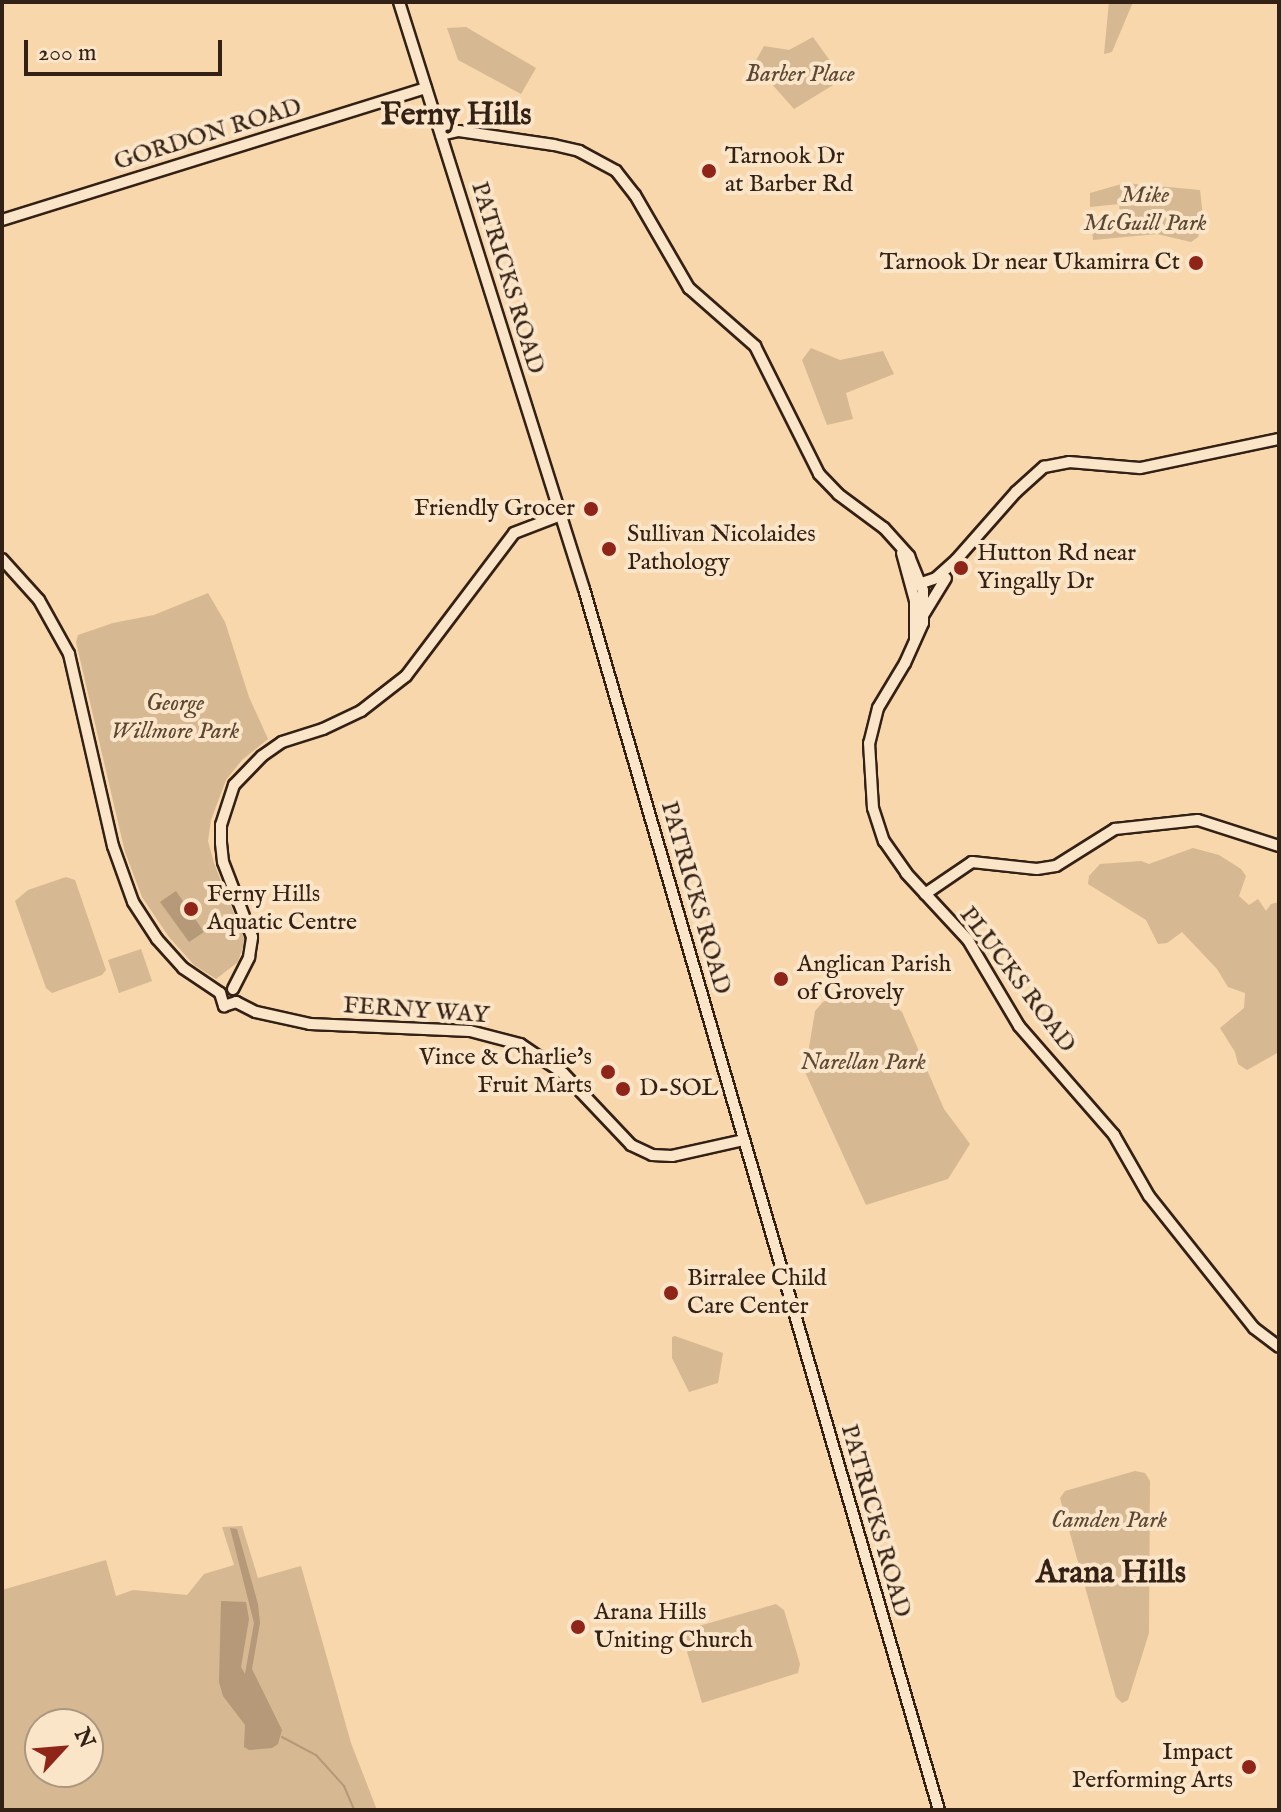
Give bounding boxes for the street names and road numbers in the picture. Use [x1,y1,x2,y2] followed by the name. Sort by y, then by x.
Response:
[111,93,305,177] street label: GORDON ROAD
[464,179,550,377] street label: PATRICKS ROAD
[654,798,736,998] street label: PATRICKS ROAD
[953,901,1081,1059] street label: PLUCKS ROAD
[342,992,490,1030] street label: FERNY WAY
[834,1421,916,1621] street label: PATRICKS ROAD

